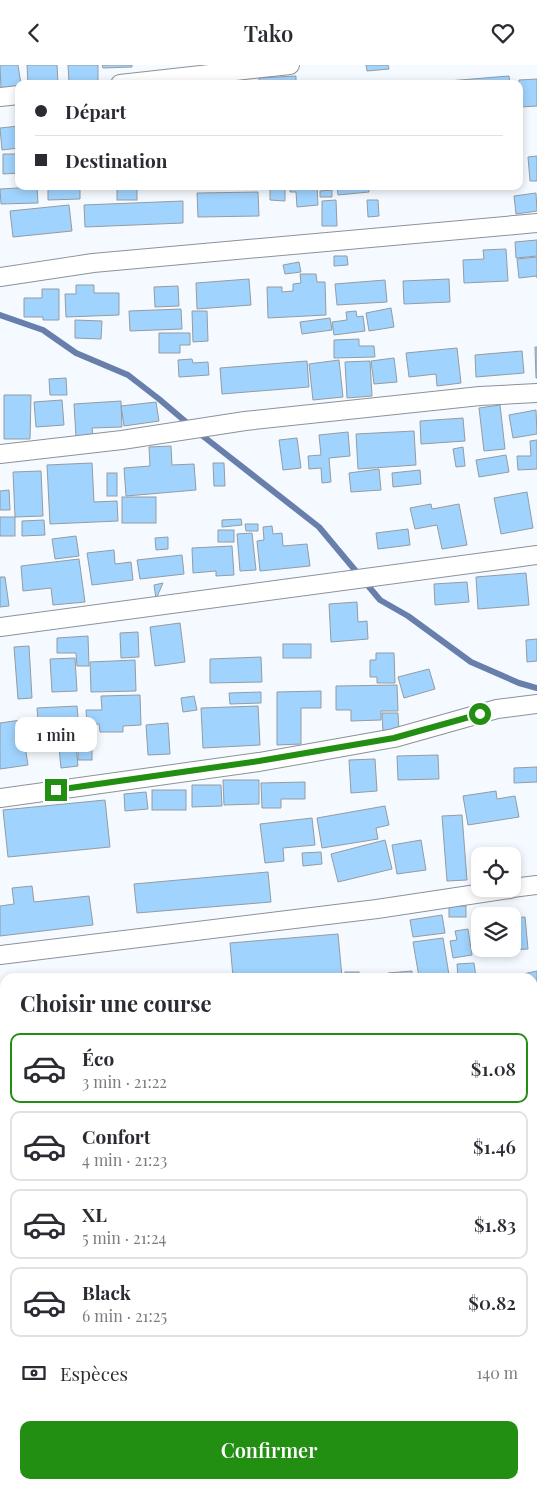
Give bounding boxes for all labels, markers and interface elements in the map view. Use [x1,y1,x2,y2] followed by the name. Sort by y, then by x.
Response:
[244,18,293,48] text: Tako
[20,19,48,47] icon: back
[489,19,517,47] icon: heart
[65,98,126,124] text: Départ
[65,147,167,173] text: Destination
[469,703,491,725] route start
[15,717,97,753] callout: 1 min
[37,724,75,745] text: 1 min
[45,779,67,801] route end
[471,847,521,957] map controls
[471,847,521,897] button: locate
[471,907,521,957] button: layers
[20,988,212,1018] text: Choisir une course
[82,1045,114,1071] text: Éco
[22,1046,67,1091] icon: car
[471,1055,516,1081] text: $1.08
[82,1071,167,1092] text: 3 min · 21:22
[82,1123,150,1149] text: Confort
[22,1124,67,1169] icon: car
[473,1133,516,1159] text: $1.46
[82,1149,167,1170] text: 4 min · 21:23
[82,1201,107,1227] text: XL
[22,1202,67,1247] icon: car
[474,1211,516,1237] text: $1.83
[82,1227,166,1248] text: 5 min · 21:24
[82,1279,131,1305] text: Black
[22,1280,67,1325] icon: car
[468,1289,516,1315] text: $0.82
[82,1305,167,1326] text: 6 min · 21:25
[20,1359,48,1387] icon: cash
[60,1360,128,1386] text: Espèces
[476,1362,518,1383] text: 140 m
[20,1421,518,1479] button: Confirmer

